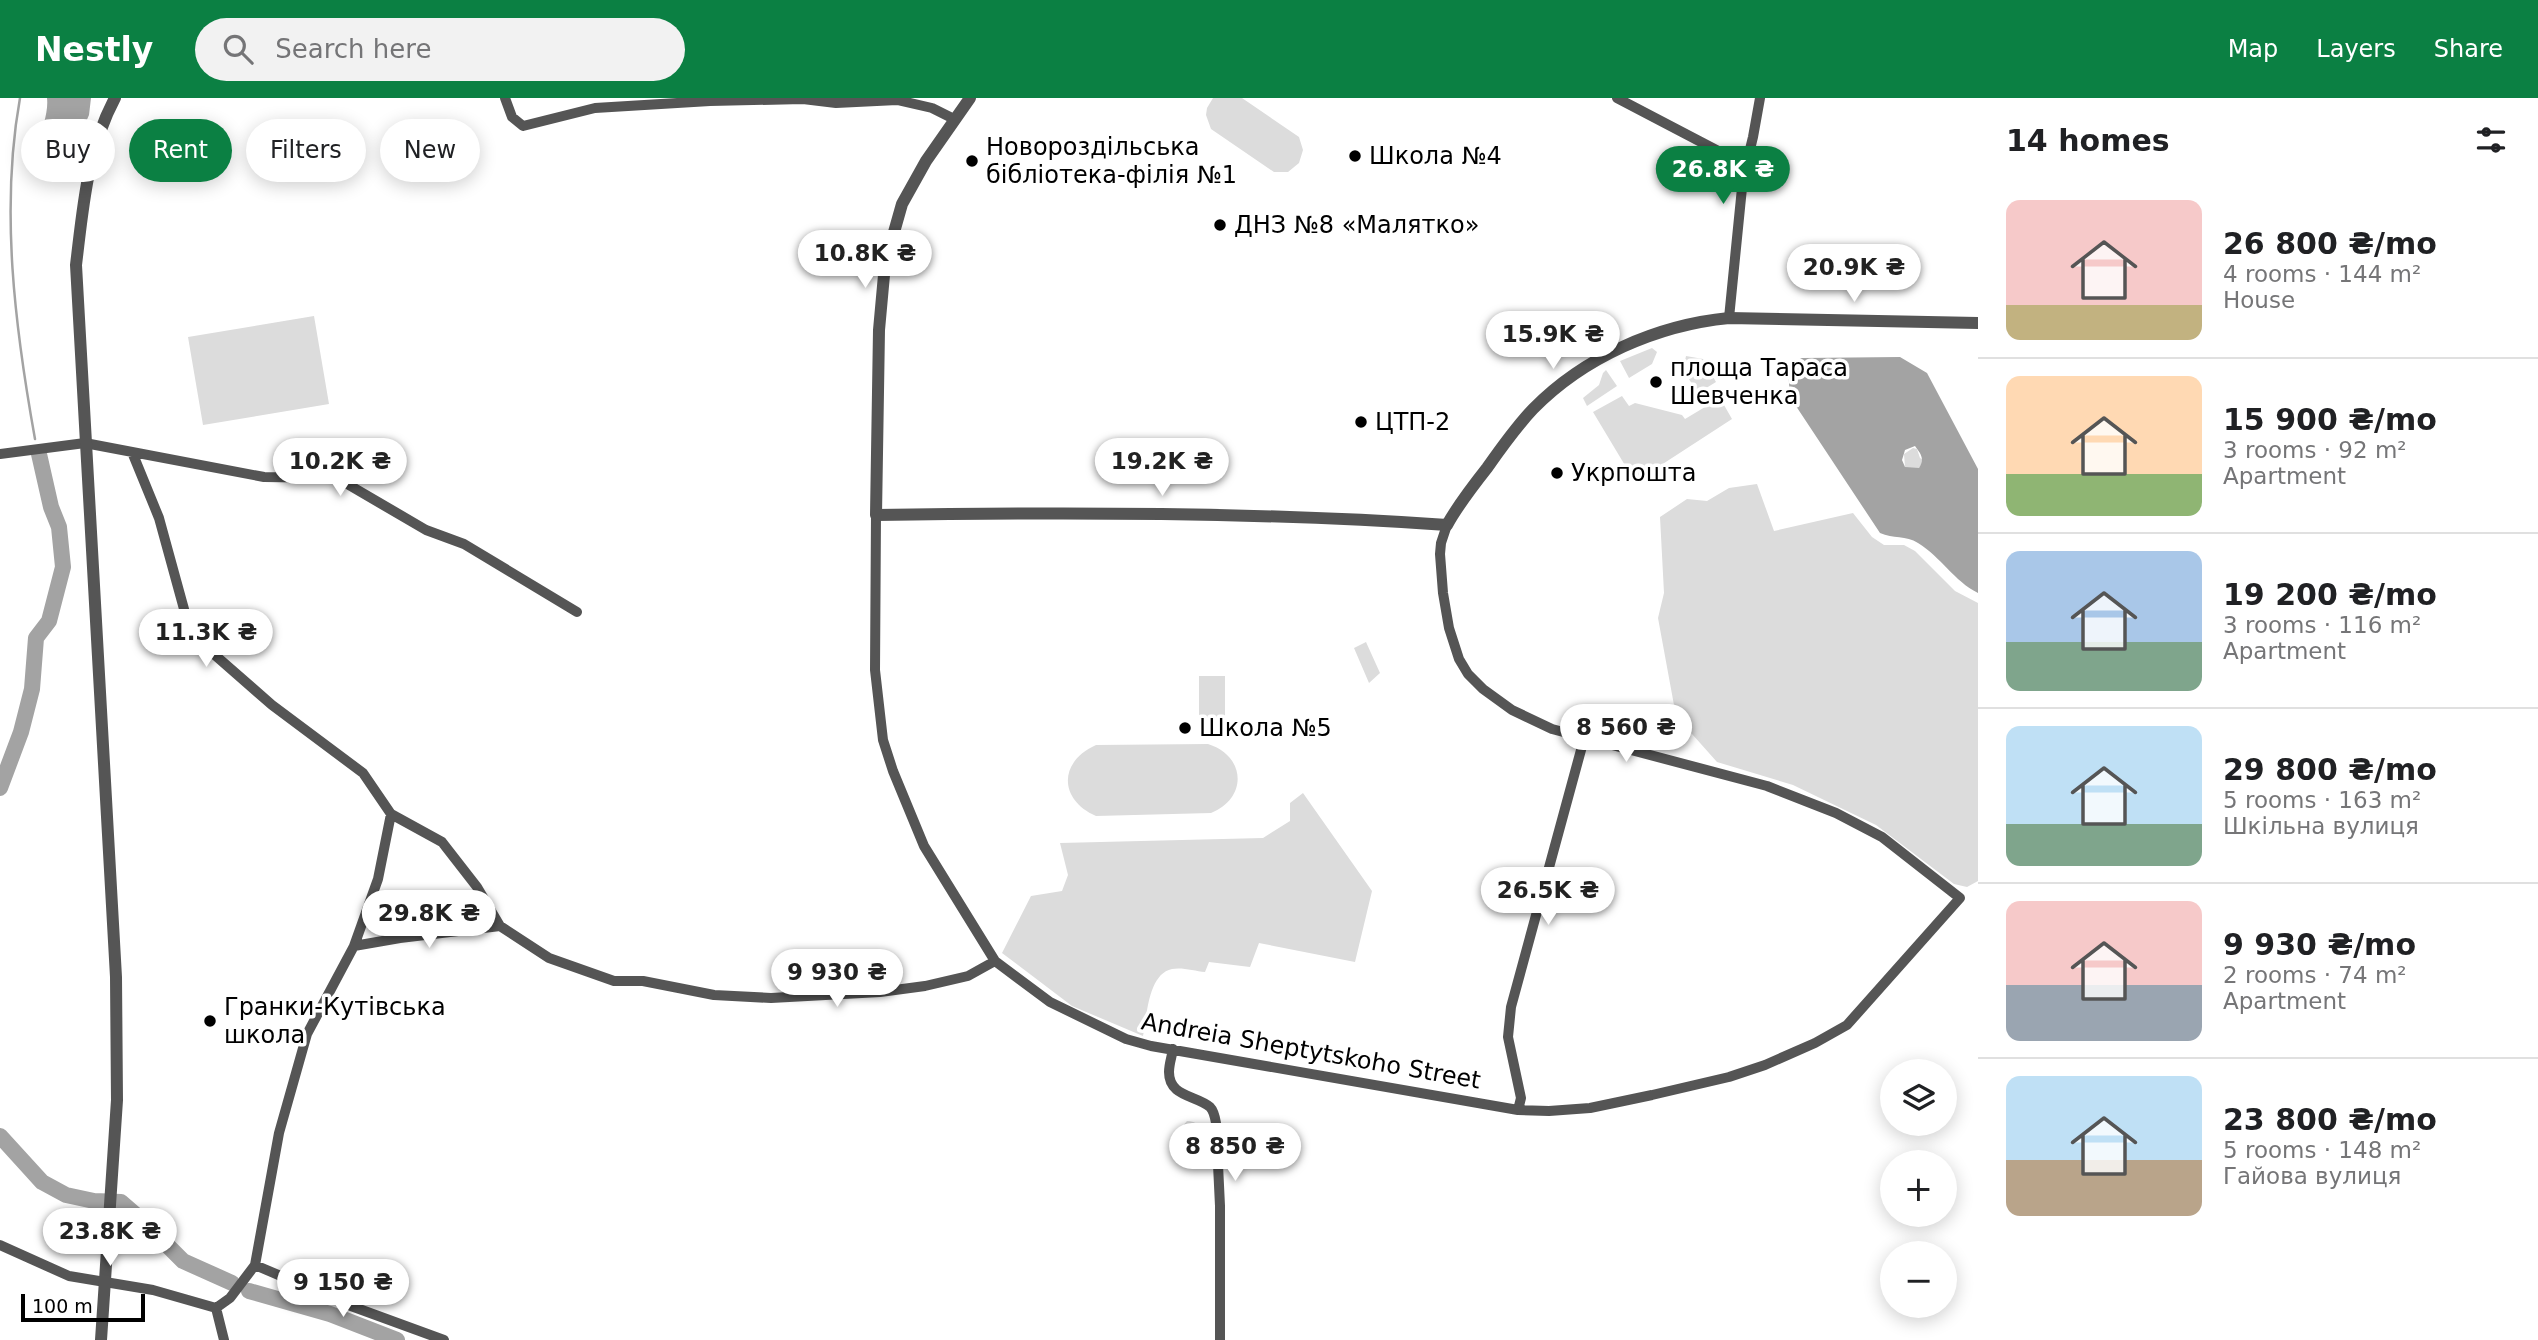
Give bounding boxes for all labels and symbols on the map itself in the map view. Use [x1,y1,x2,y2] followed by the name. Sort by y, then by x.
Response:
[986,133,1237,189] place label: Новороздільська бібліотека-філія №1
[1369,142,1502,170] place label: Школа №4
[1658,146,1788,206] pin: 26.8K ₴
[1347,148,1363,164] marker: Школа №4
[964,153,980,169] marker: Новороздільська бібліотека-філія №1
[1234,211,1479,239] place label: ДНЗ №8 «Малятко»
[1212,217,1228,233] marker: ДНЗ №8 «Малятко»
[800,230,930,290] pin: 10.8K ₴
[1789,244,1919,304] pin: 20.9K ₴
[1488,312,1618,371] pin: 15.9K ₴
[1670,354,1848,410] place label: площа Тараса Шевченка
[1648,374,1664,390] marker: площа Тараса Шевченка
[1375,408,1450,436] place label: ЦТП-2
[1353,414,1369,430] marker: ЦТП-2
[275,438,405,498] pin: 10.2K ₴
[1097,438,1227,498] pin: 19.2K ₴
[1571,459,1696,487] place label: Укрпошта
[1549,465,1565,481] marker: Укрпошта
[141,610,271,669] pin: 11.3K ₴
[1561,704,1691,764] pin: 8 560 ₴
[1199,714,1332,742] place label: Школа №5
[1177,720,1193,736] marker: Школа №5
[1483,868,1613,927] pin: 26.5K ₴
[364,890,494,950] pin: 29.8K ₴
[772,950,902,1009] pin: 9 930 ₴
[224,993,446,1049] place label: Гранки-Кутівська школа
[1139,1007,1483,1095] street label: Andreia Sheptytskoho Street
[202,1013,218,1029] marker: Гранки-Кутівська школа
[1170,1124,1300,1183] pin: 8 850 ₴
[45,1208,175,1268] pin: 23.8K ₴
[278,1260,408,1319] pin: 9 150 ₴
[21,1291,145,1323] scale bar

